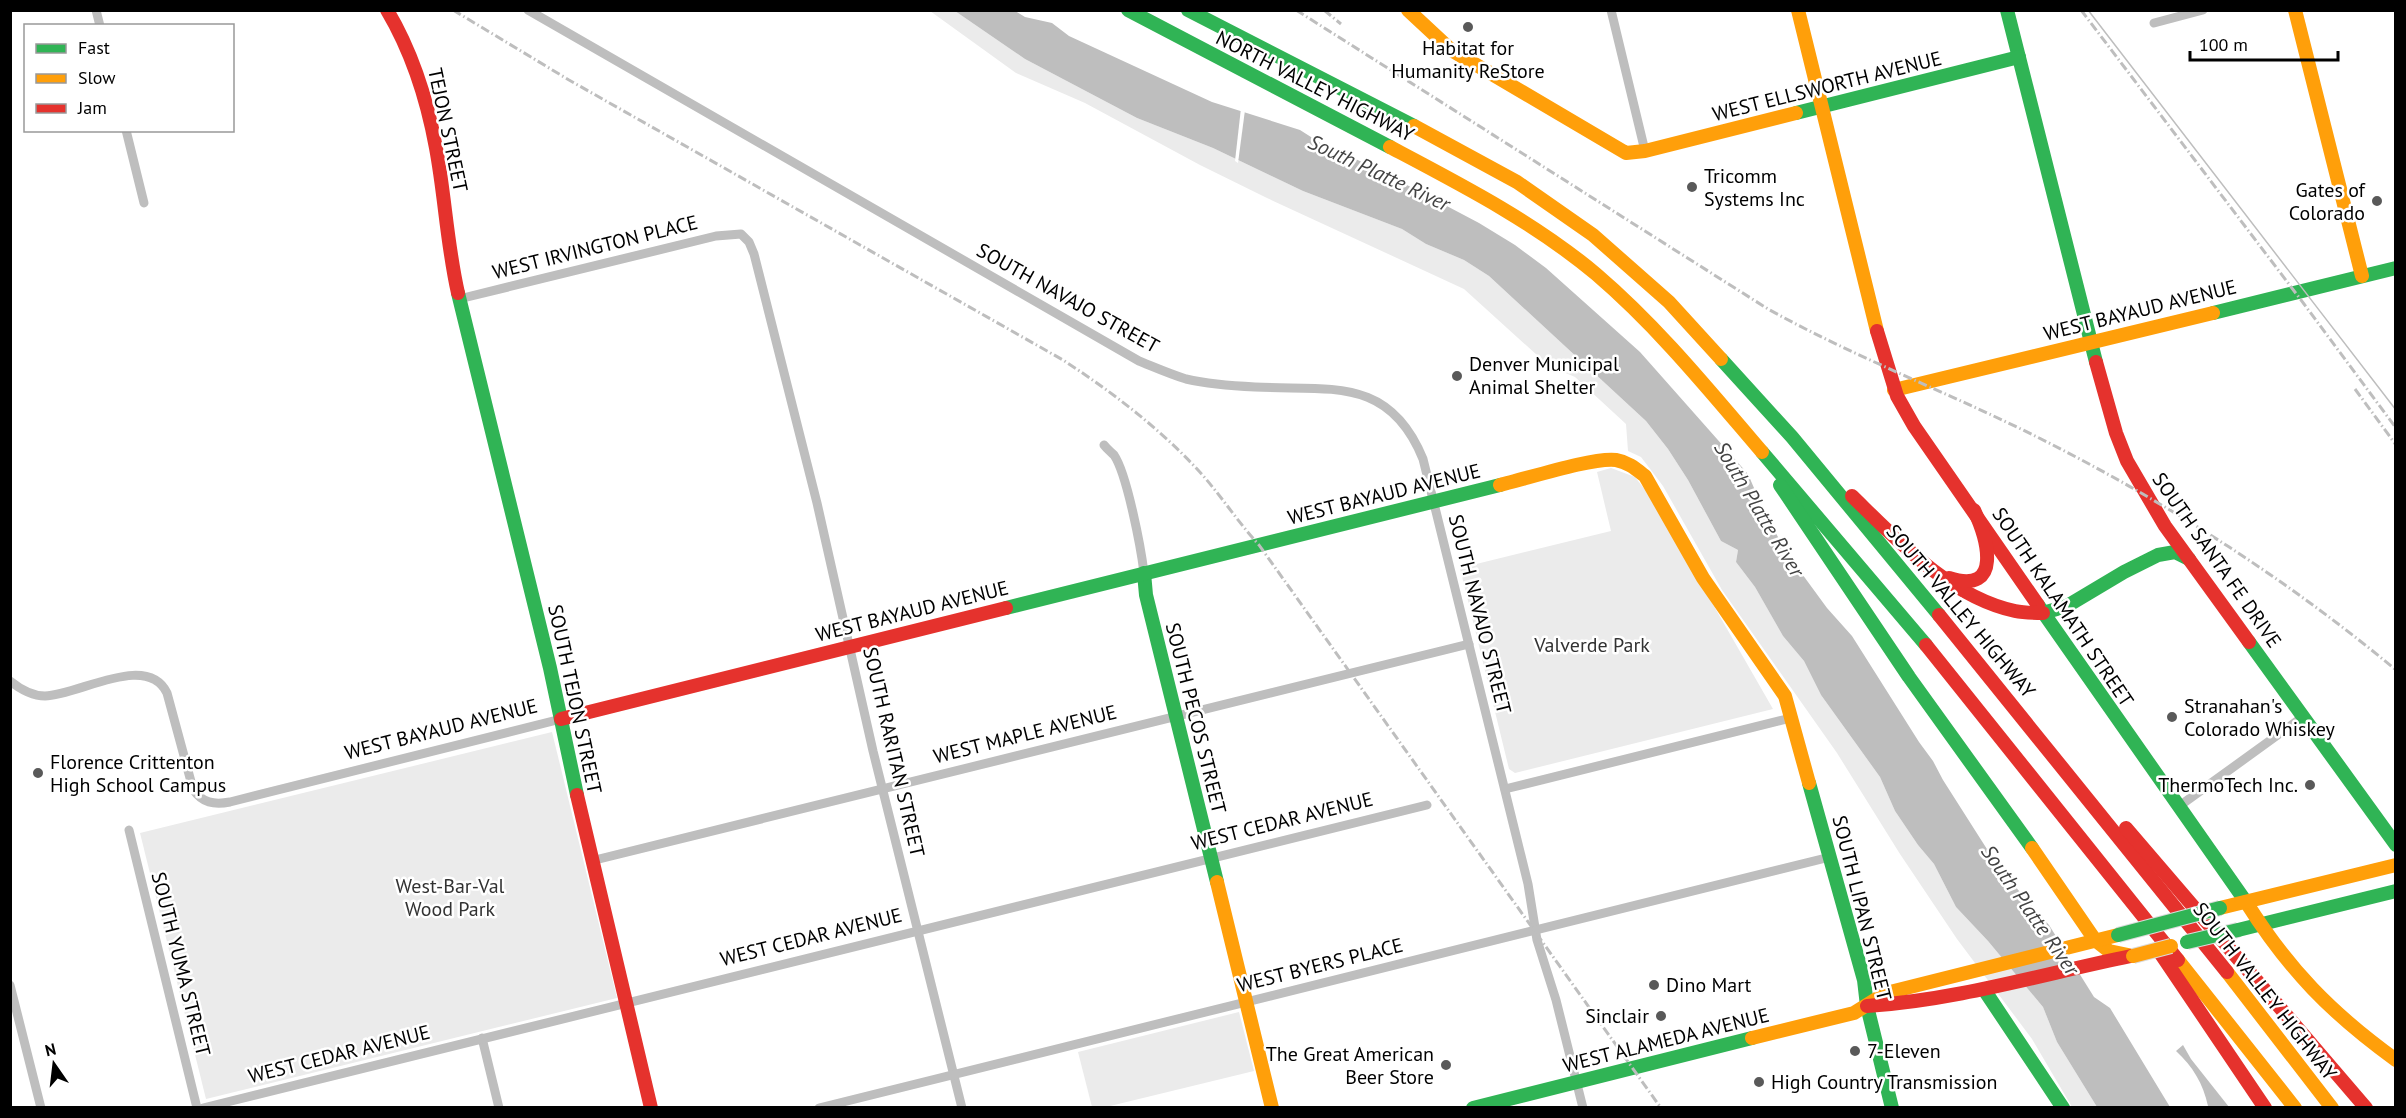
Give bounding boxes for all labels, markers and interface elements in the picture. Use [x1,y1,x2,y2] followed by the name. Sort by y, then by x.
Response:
[1461,20,1475,34] marker: Habitat for Humanity ReStore
[24,24,234,132] legend
[2190,24,2338,62] scale bar
[1211,25,1419,148] street label: NORTH VALLEY HIGHWAY
[2199,33,2248,56] text: 100 m
[1391,35,1545,84] place label: Habitat for Humanity ReStore
[78,36,110,59] text: Fast
[1710,45,1944,127] street label: WEST ELLSWORTH AVENUE
[78,66,116,89] text: Slow
[422,66,474,194] street label: TEJON STREET
[77,96,107,119] text: Jam
[1304,128,1456,218] water label: South Platte River
[1704,163,1805,212] place label: Tricomm Systems Inc
[2289,177,2367,226] place label: Gates of Colorado
[1685,180,1699,194] marker: Tricomm Systems Inc
[2370,194,2384,208] marker: Gates of Colorado
[490,209,700,285] street label: WEST IRVINGTON PLACE
[972,237,1164,359] street label: SOUTH NAVAJO STREET
[2041,273,2239,347] street label: WEST BAYAUD AVENUE
[1469,351,1619,400] place label: Denver Municipal Animal Shelter
[1450,369,1464,383] marker: Denver Municipal Animal Shelter
[1708,436,1812,583] water label: South Platte River
[1285,457,1483,531] street label: WEST BAYAUD AVENUE
[2147,467,2287,653] street label: SOUTH SANTA FE DRIVE
[1987,502,2139,712] street label: SOUTH KALAMATH STREET
[1443,512,1517,716] street label: SOUTH NAVAJO STREET
[1881,519,2042,704] street label: SOUTH VALLEY HIGHWAY
[813,574,1011,648] street label: WEST BAYAUD AVENUE
[542,602,608,796] street label: SOUTH TEJON STREET
[1160,620,1232,816] street label: SOUTH PECOS STREET
[1533,632,1650,658] park label: Valverde Park
[857,645,931,859] street label: SOUTH RARITAN STREET
[342,692,540,766] street label: WEST BAYAUD AVENUE
[2184,693,2335,742] place label: Stranahan's Colorado Whiskey
[931,699,1119,769] street label: WEST MAPLE AVENUE
[2165,710,2179,724] marker: Stranahan's Colorado Whiskey
[50,749,226,798] place label: Florence Crittenton High School Campus
[31,766,45,780] marker: Florence Crittenton High School Campus
[2158,772,2298,798] place label: ThermoTech Inc.
[2303,778,2317,792] marker: ThermoTech Inc.
[1188,786,1376,856] street label: WEST CEDAR AVENUE
[1826,813,1898,1003] street label: SOUTH LIPAN STREET
[1975,839,2087,982] water label: South Platte River
[146,869,216,1059] street label: SOUTH YUMA STREET
[396,873,505,922] park label: West-Bar-Val Wood Park
[2187,897,2343,1086] street label: SOUTH VALLEY HIGHWAY
[717,902,905,972] street label: WEST CEDAR AVENUE
[1234,932,1406,998] street label: WEST BYERS PLACE
[1666,972,1752,998] place label: Dino Mart
[1647,978,1661,992] marker: Dino Mart
[1560,1002,1772,1078] street label: WEST ALAMEDA AVENUE
[1585,1003,1649,1029] place label: Sinclair
[1654,1009,1668,1023] marker: Sinclair
[245,1019,433,1089] street label: WEST CEDAR AVENUE
[24,1034,84,1094] north arrow
[43,1038,58,1060] text: N
[1867,1038,1941,1064] place label: 7-Eleven
[1266,1041,1434,1090] place label: The Great American Beer Store
[1848,1044,1862,1058] marker: 7-Eleven
[1439,1058,1453,1072] marker: The Great American Beer Store
[1771,1069,1997,1095] place label: High Country Transmission
[1752,1075,1766,1089] marker: High Country Transmission

